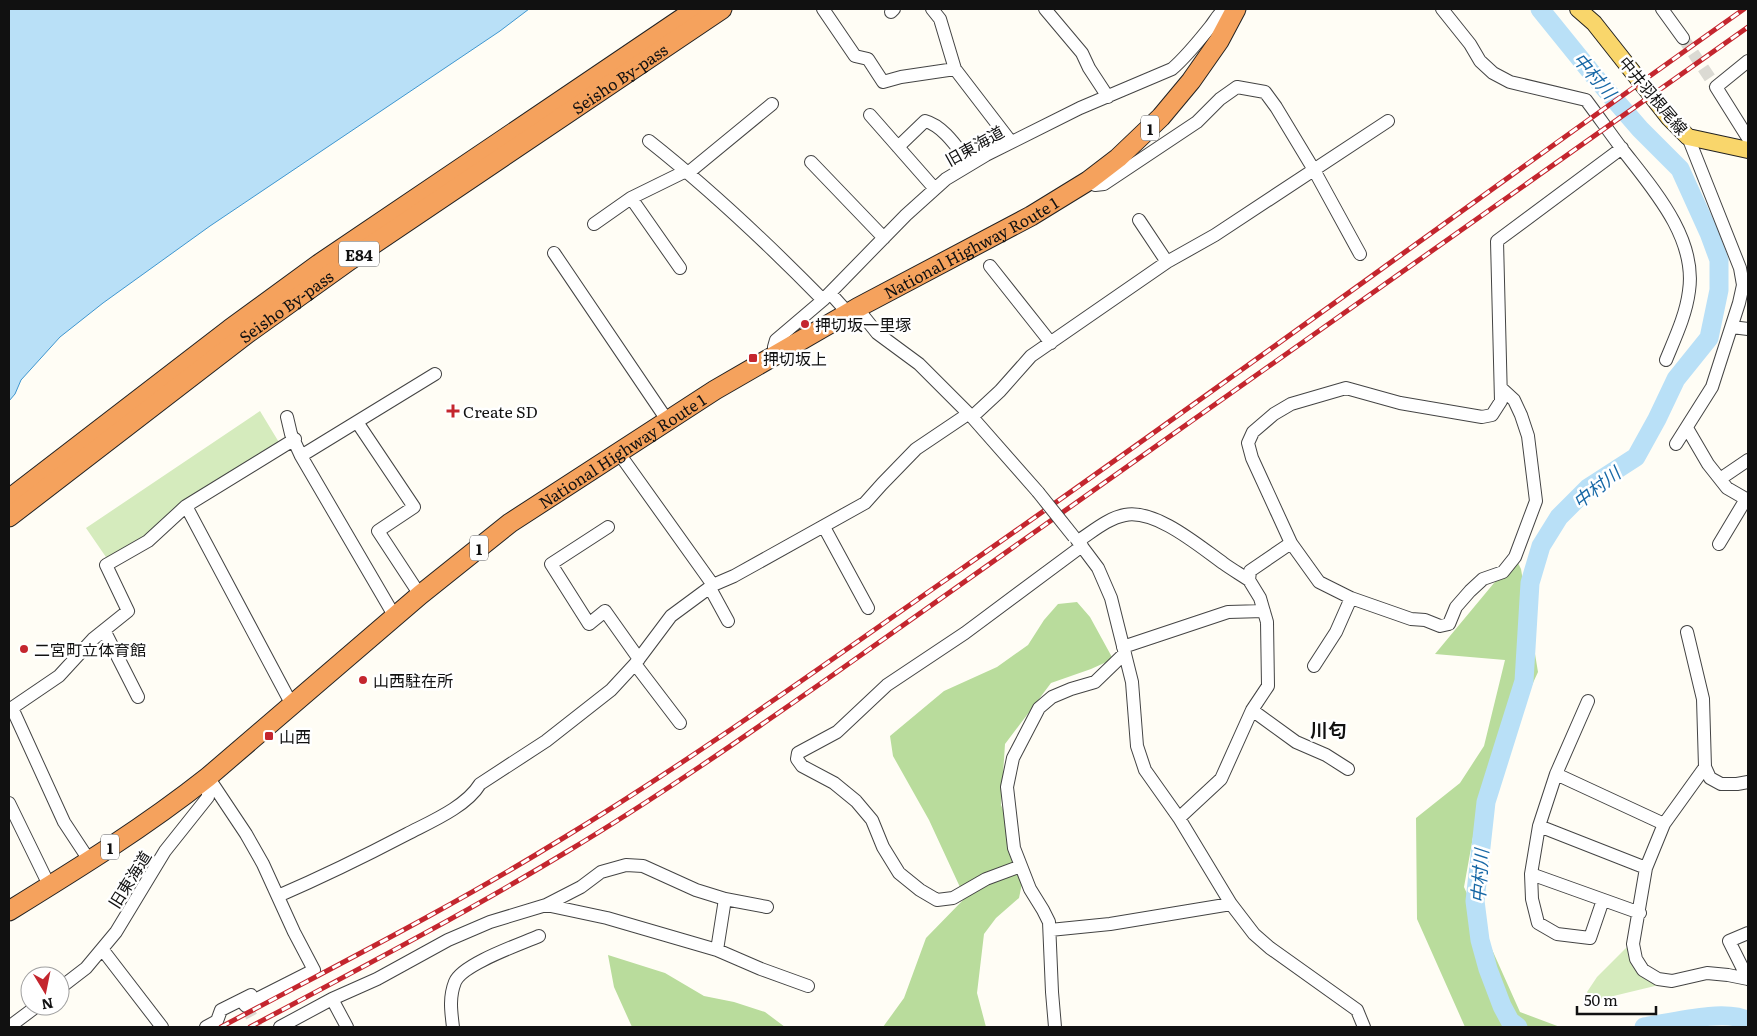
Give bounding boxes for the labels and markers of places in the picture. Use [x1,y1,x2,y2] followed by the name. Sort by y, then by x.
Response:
[815,312,911,336] place label: 押切坂一里塚
[799,318,811,330] marker: 押切坂一里塚
[763,346,827,370] place label: 押切坂上
[747,352,759,364] marker: 押切坂上
[463,399,538,423] place label: Create SD
[447,405,459,417] marker: Create SD
[34,637,146,661] place label: 二宮町立体育館
[18,643,30,655] marker: 二宮町立体育館
[373,668,453,692] place label: 山西駐在所
[357,674,369,686] marker: 山西駐在所
[279,724,311,748] place label: 山西
[263,730,275,742] marker: 山西

